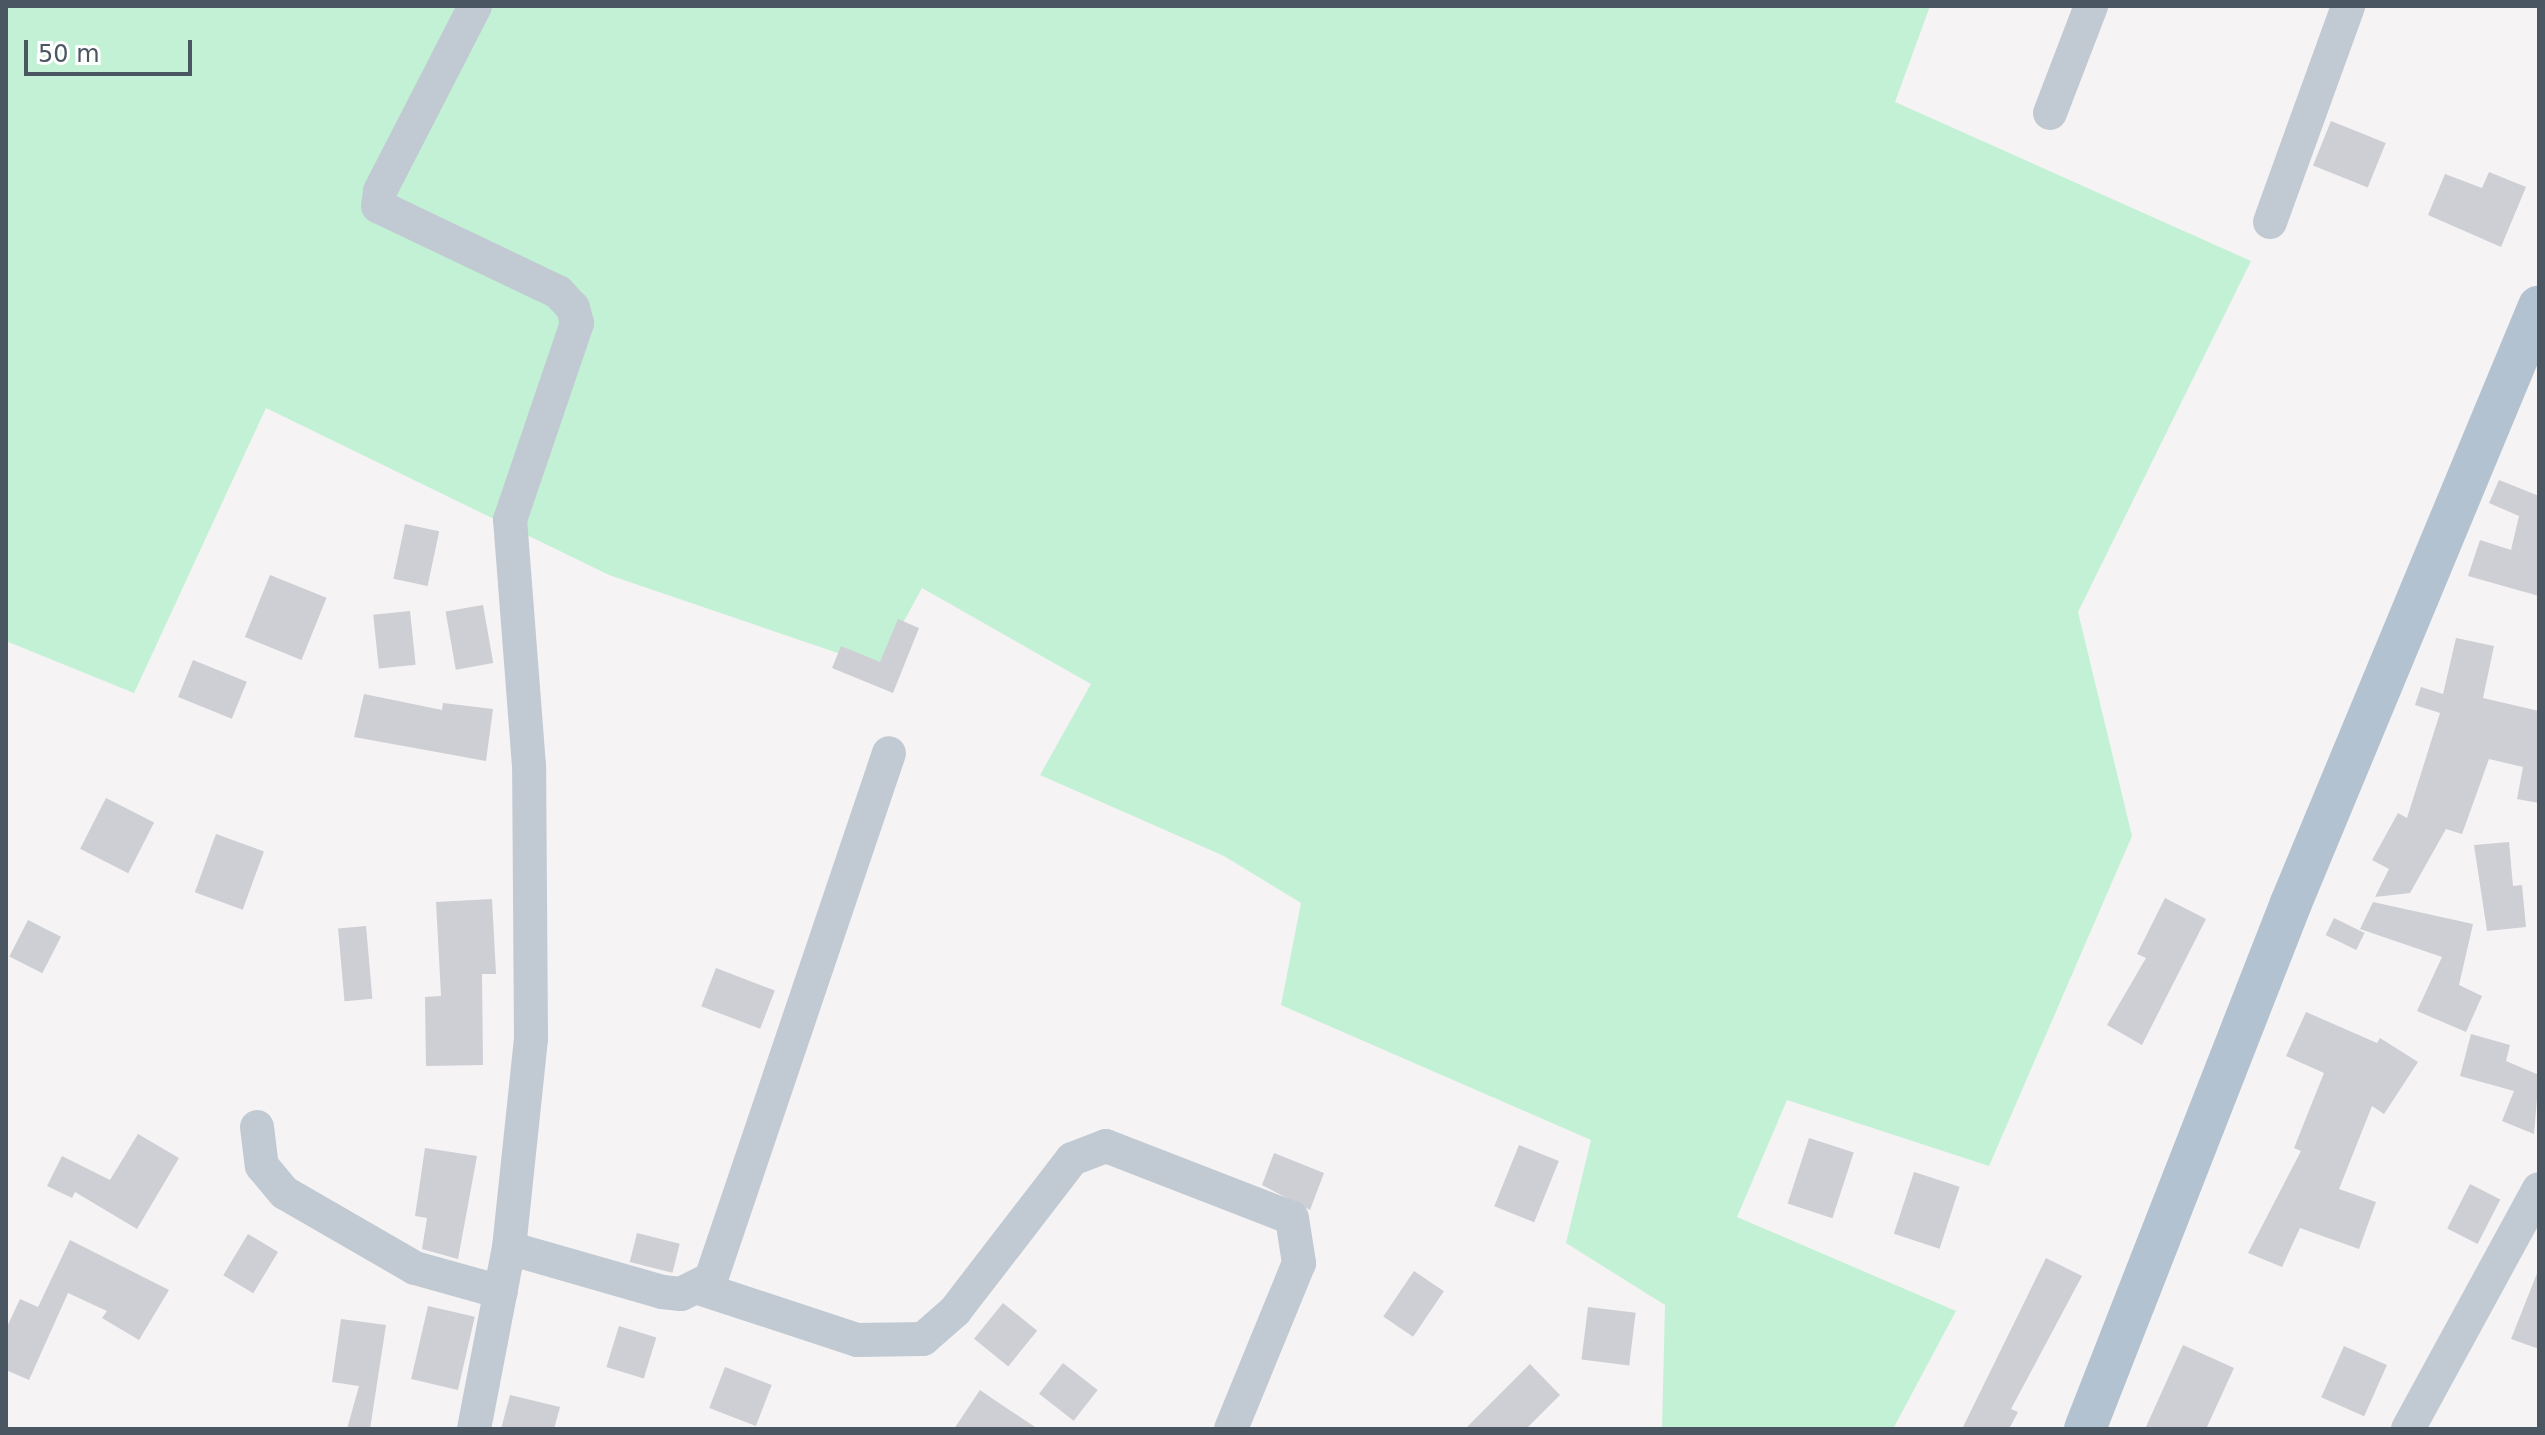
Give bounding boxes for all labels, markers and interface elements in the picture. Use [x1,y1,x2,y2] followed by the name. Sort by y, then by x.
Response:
[28,24,196,74] scale bar
[38,40,100,68] text: 50 m

